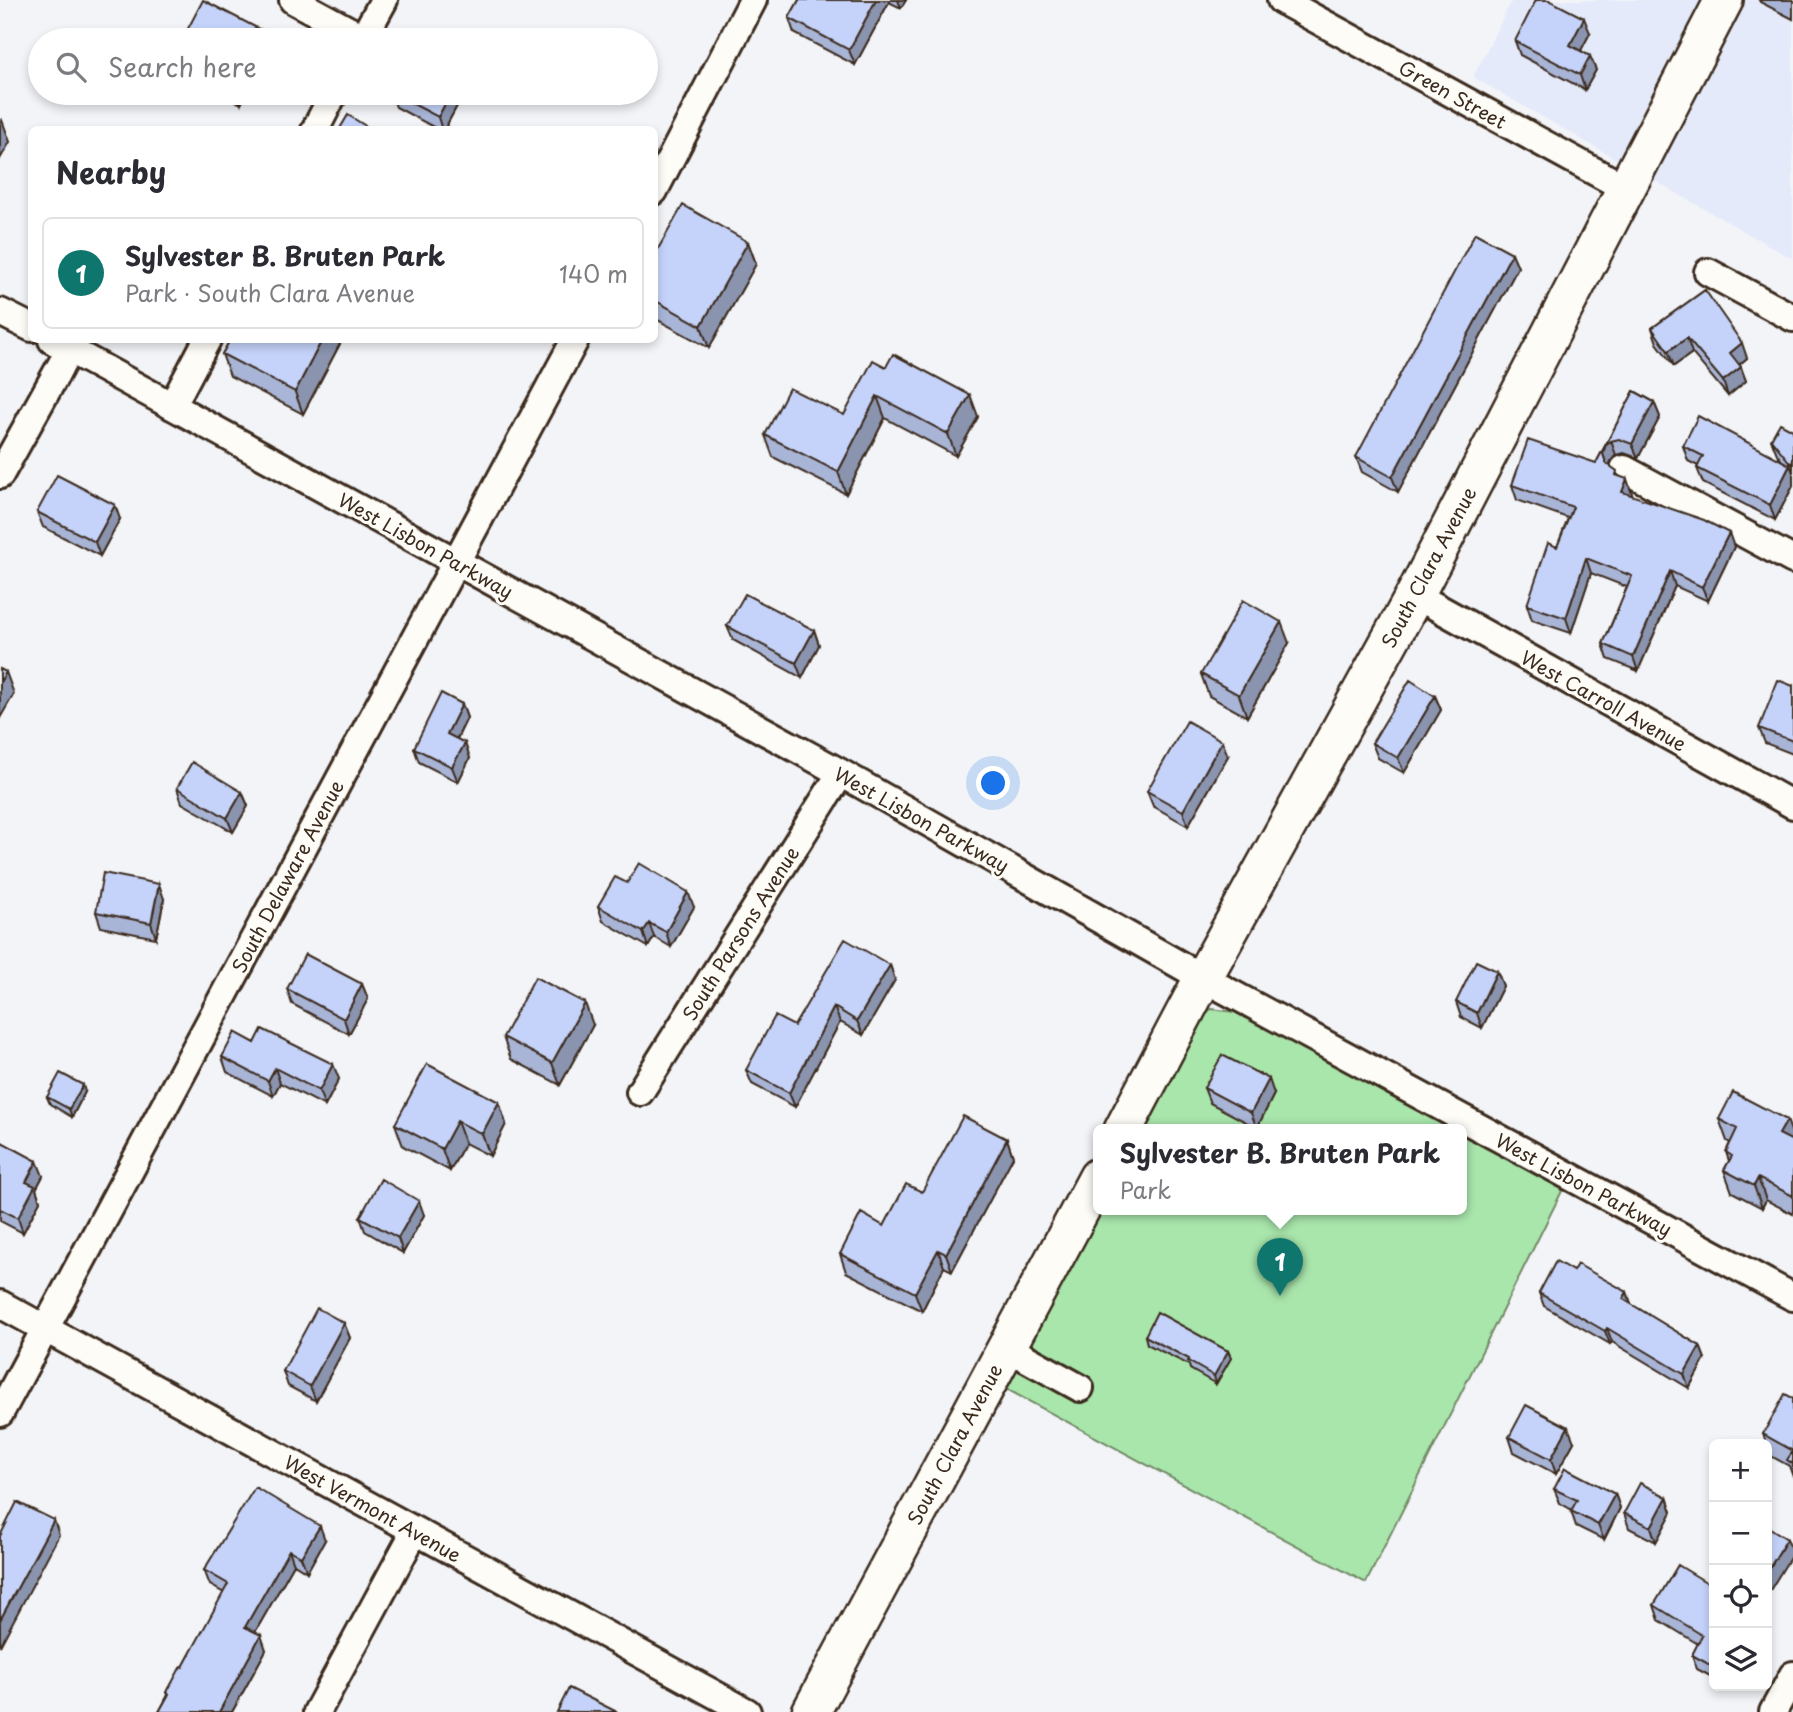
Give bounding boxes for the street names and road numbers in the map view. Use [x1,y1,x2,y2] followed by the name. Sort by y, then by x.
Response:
[1394,53,1512,135] street label: Green Street
[1374,482,1482,652] street label: South Clara Avenue
[333,485,519,605] street label: West Lisbon Parkway
[1516,643,1692,757] street label: West Carroll Avenue
[829,759,1015,879] street label: West Lisbon Parkway
[224,775,350,977] street label: South Delaware Avenue
[675,841,805,1025] street label: South Parsons Avenue
[1491,1126,1677,1242] street label: West Lisbon Parkway
[900,1359,1008,1529] street label: South Clara Avenue
[279,1448,467,1568] street label: West Vermont Avenue

